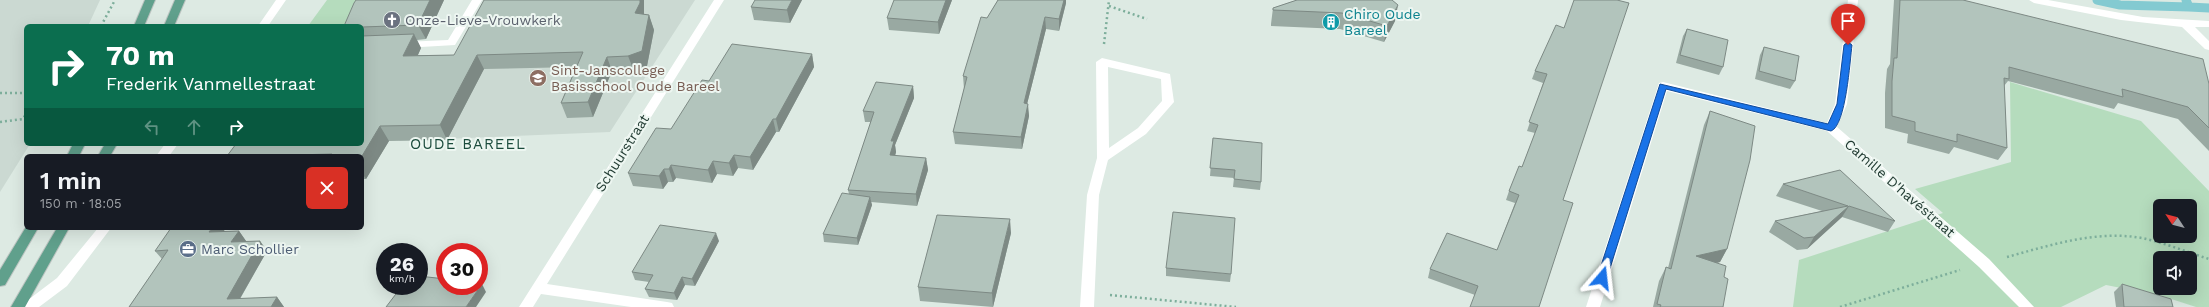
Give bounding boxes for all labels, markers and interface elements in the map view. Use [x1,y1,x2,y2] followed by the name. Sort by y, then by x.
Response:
[1831,4,1865,45] pin
[1344,6,1421,38] place label: Chiro Oude Bareel
[382,10,402,30] church icon: Onze-Lieve-Vrouwkerk
[1837,10,1859,32] icon: arrive
[405,12,561,28] place label: Onze-Lieve-Vrouwkerk
[1321,12,1341,32] building icon: Chiro Oude Bareel
[106,39,175,72] text: 70 m
[40,40,92,92] icon: right
[551,62,720,94] place label: Sint-Janscollege Basisschool Oude Bareel
[528,68,548,88] school or university icon: Sint-Janscollege Basisschool Oude Bareel
[106,73,315,94] text: Frederik Vanmellestraat
[592,111,652,195] street label: Schuurstraat
[141,116,163,138] icon: left
[183,116,205,138] icon: ahead
[225,116,247,138] icon: right
[410,135,526,153] district label: OUDE BAREEL
[1841,136,1959,240] street label: Camille D'havéstraat
[40,167,102,195] text: 1 min
[306,167,348,209] button: close
[40,196,122,211] text: 150 m · 18:05
[2153,199,2197,243] north arrow
[2153,199,2197,295] map controls
[178,239,198,259] office icon: Marc Schollier
[201,241,299,257] place label: Marc Schollier
[436,243,488,295] speed limit sign: 30
[2153,251,2197,295] button: sound
[390,252,414,276] text: 26
[1581,257,1623,299] position arrow
[389,273,415,284] text: km/h

